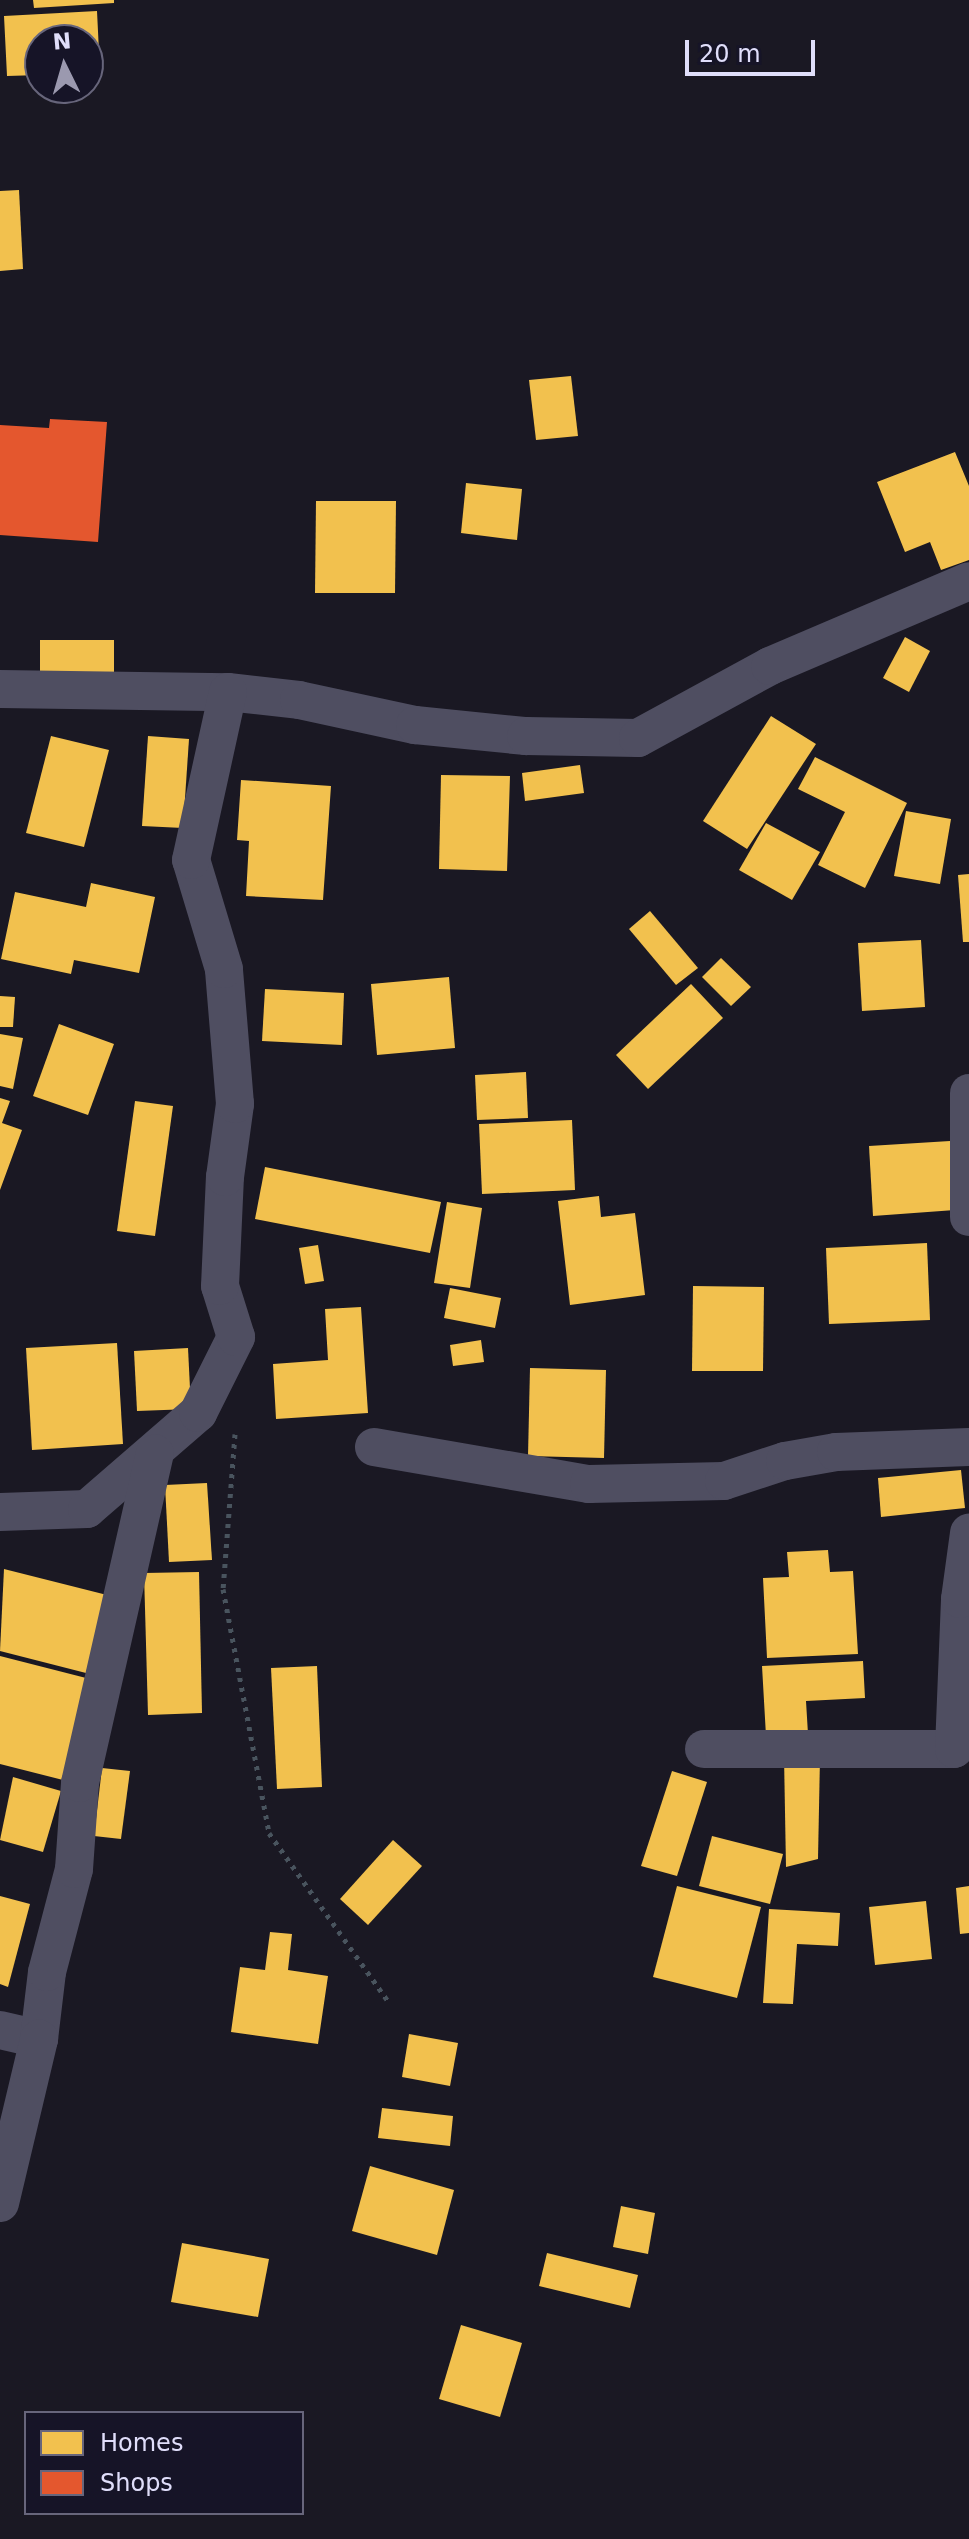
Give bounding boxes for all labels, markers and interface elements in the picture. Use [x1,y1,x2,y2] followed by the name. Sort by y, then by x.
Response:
[24,24,104,104] north arrow
[689,24,819,74] scale bar
[52,28,72,55] text: N
[699,40,761,68] text: 20 m
[24,2411,304,2515] legend
[100,2429,183,2457] text: Homes
[100,2469,173,2497] text: Shops

